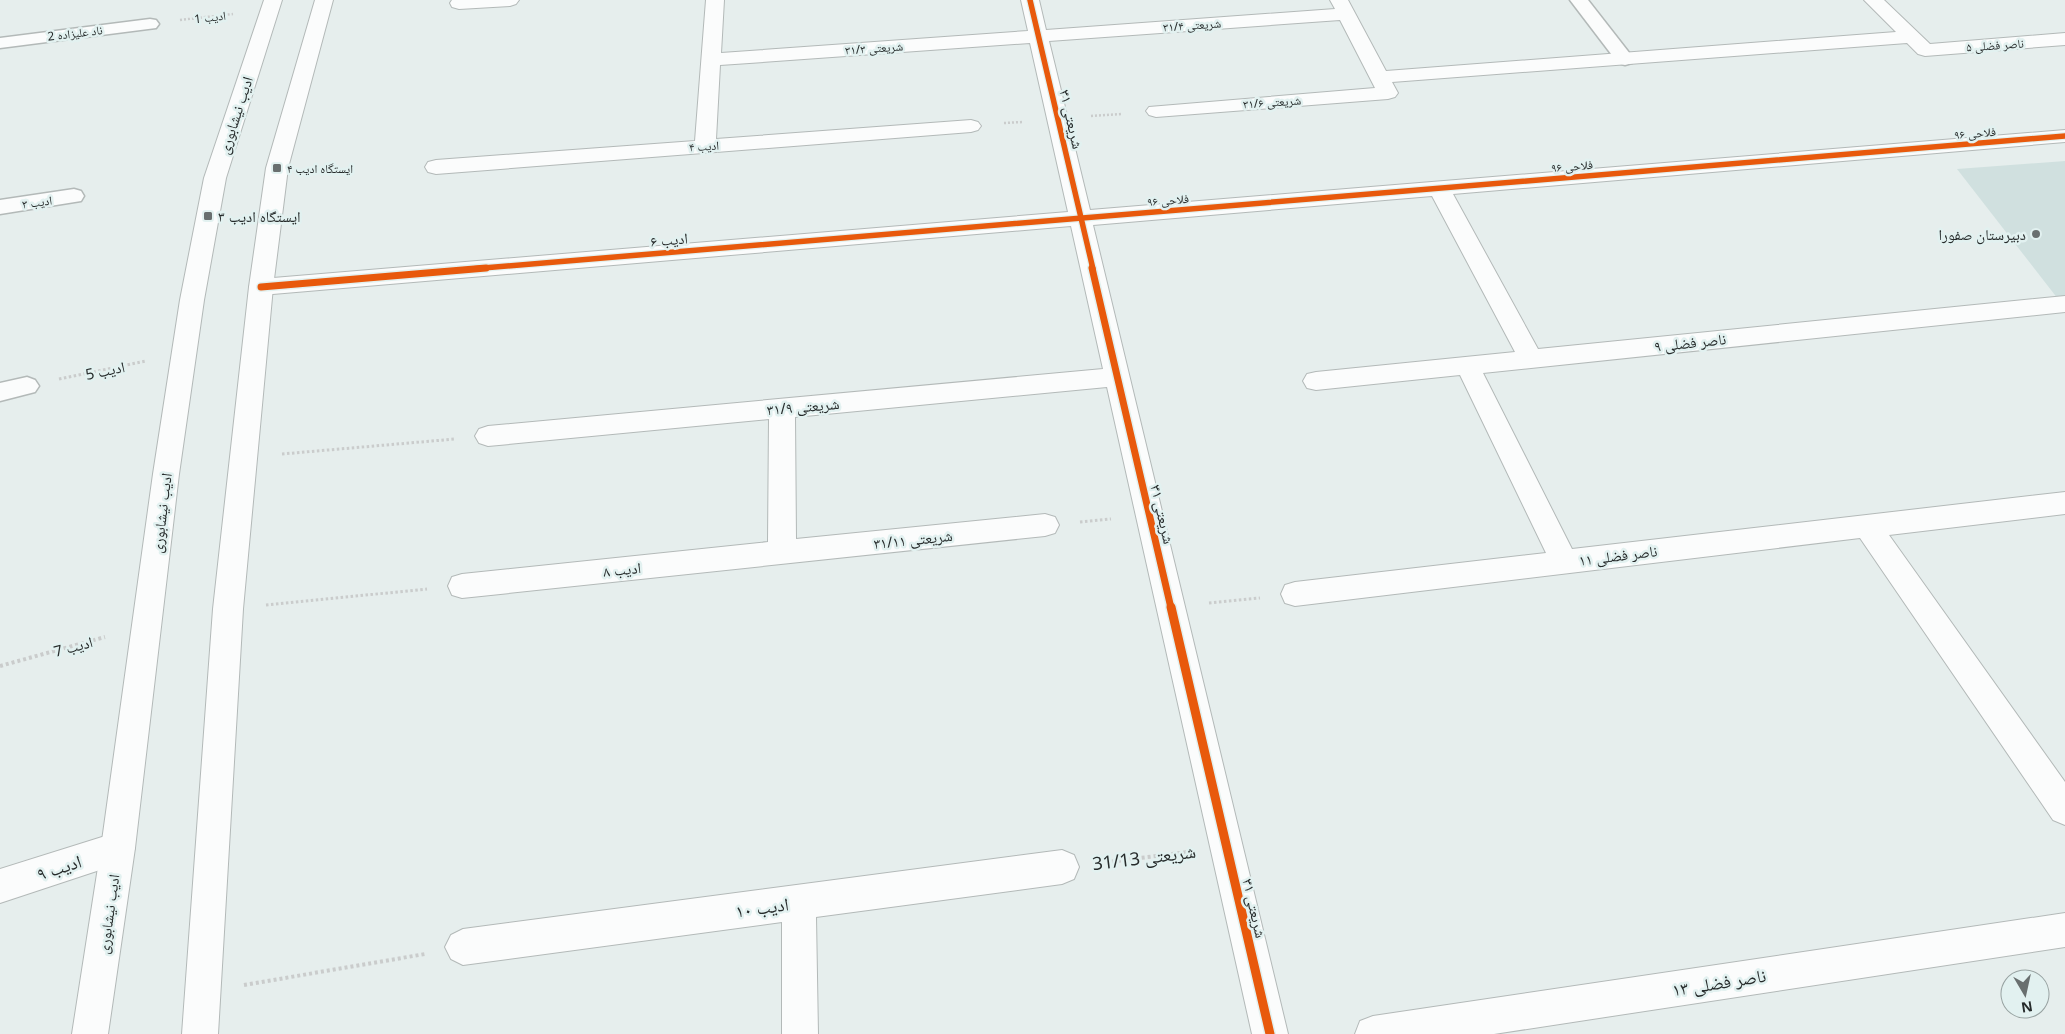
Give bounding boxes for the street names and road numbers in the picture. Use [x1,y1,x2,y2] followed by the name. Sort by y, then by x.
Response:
[193,7,227,27] street label: ادیب 1
[1162,14,1222,36] street label: شریعتی ۳۱/۴
[47,21,103,45] street label: ناد علیزاده 2
[1966,35,2024,55] street label: ناصر فضلی ۵
[844,37,904,59] street label: شریعتی ۳۱/۳
[213,74,258,157] street label: ادیب نیشابوری
[1054,87,1089,151] street label: شریعتی ۳۱
[1242,91,1302,113] street label: شریعتی ۳۱/۶
[1953,123,1997,143] street label: فلاحی ۹۶
[688,136,720,156] street label: ادیب ۴
[1550,156,1594,176] street label: فلاحی ۹۶
[1146,190,1190,210] street label: فلاحی ۹۶
[21,191,53,213] street label: ادیب ۳
[649,227,689,251] street label: ادیب ۶
[1653,328,1727,357] street label: ناصر فضلی ۹
[84,356,126,384] street label: ادیب 5
[766,393,840,420] street label: شریعتی ۳۱/۹
[146,472,177,554] street label: ادیب نیشابوری
[1145,482,1180,546] street label: شریعتی ۳۱
[872,525,954,554] street label: شریعتی ۳۱/۱۱
[1578,540,1659,571] street label: ناصر فضلی ۱۱
[602,557,642,581] street label: ادیب ۸
[51,631,95,661] street label: ادیب 7
[1091,839,1197,875] street label: شریعتی 31/13
[34,849,84,885] street label: ادیب ۹
[92,873,124,955] street label: ادیب نیشابوری
[1237,876,1272,940] street label: شریعتی ۳۱
[734,891,790,923] street label: ادیب ۱۰
[1670,963,1768,1001] street label: ناصر فضلی ۱۳

